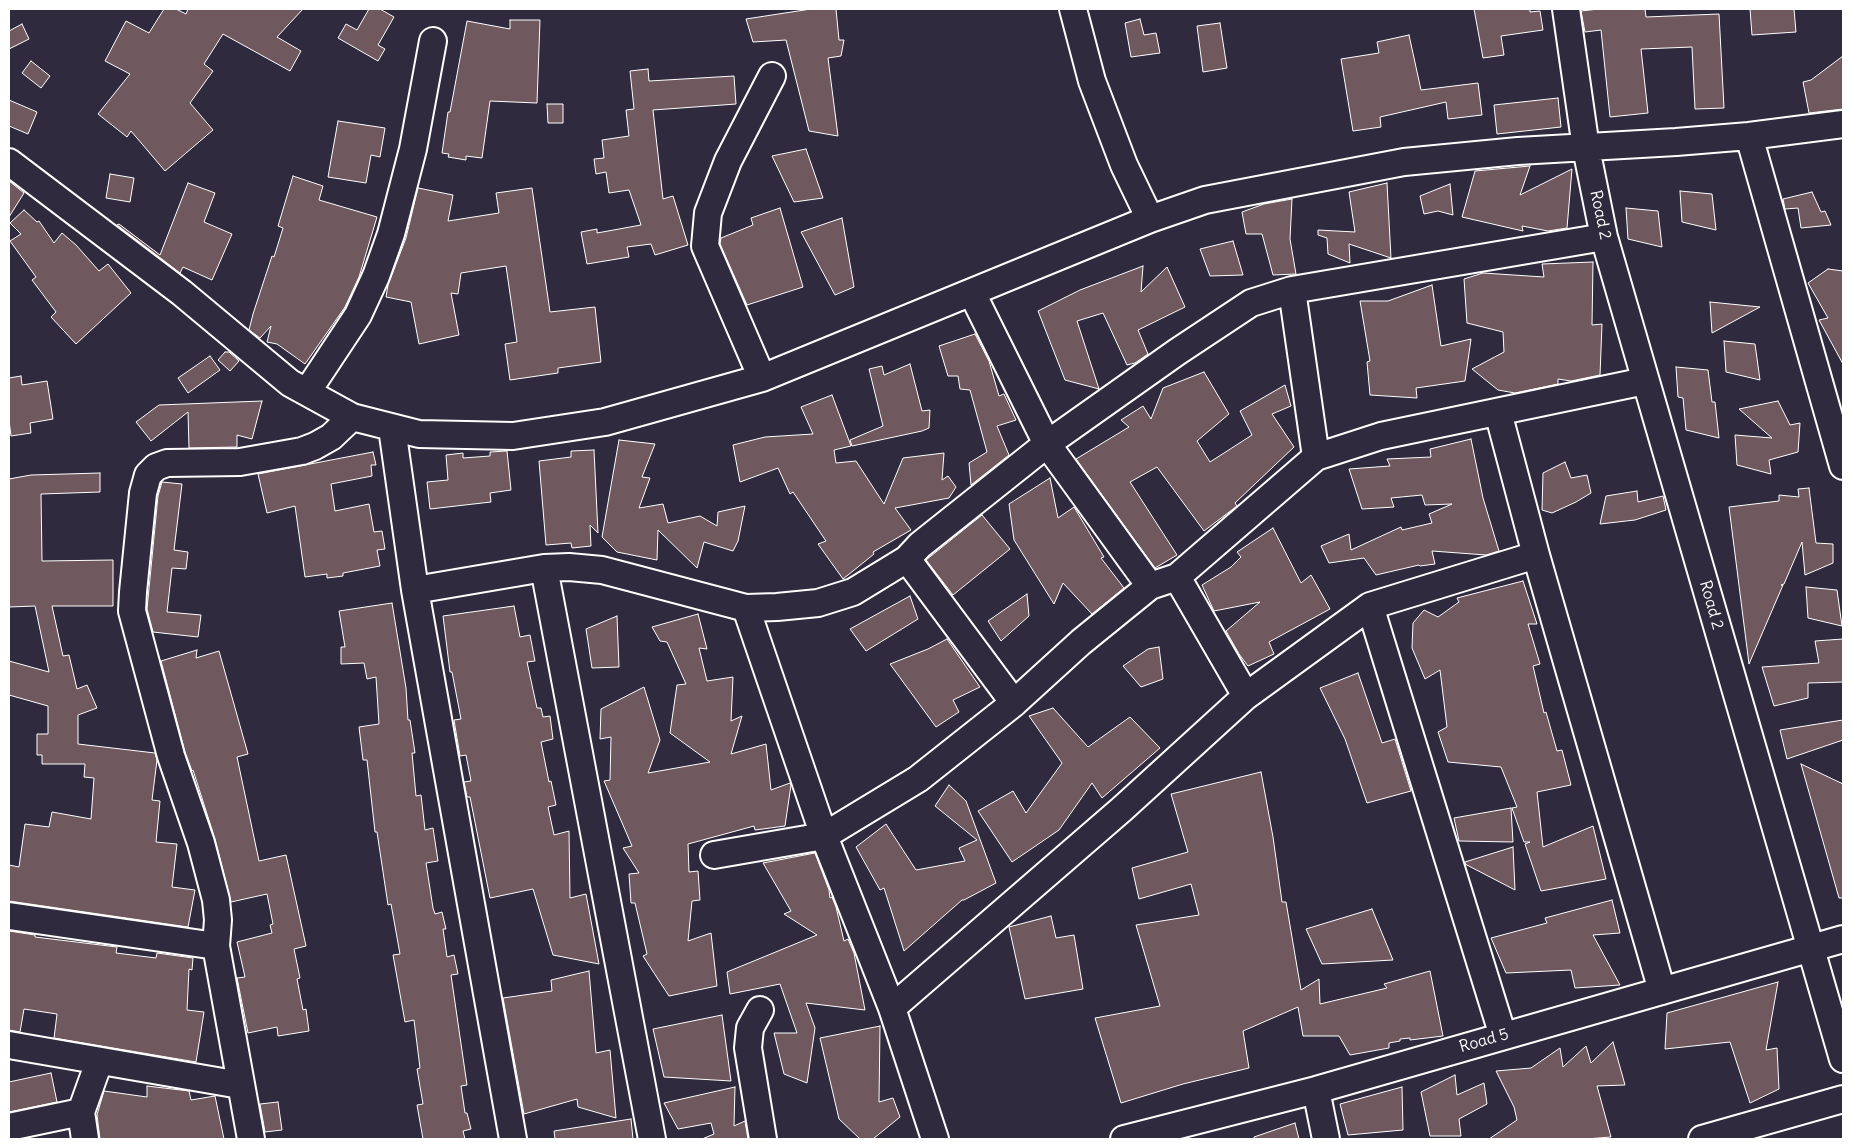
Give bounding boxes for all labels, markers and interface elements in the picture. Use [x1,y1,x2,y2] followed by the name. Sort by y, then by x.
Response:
[1585,189,1615,241] street label: Road 2
[1695,578,1727,632] street label: Road 2
[1457,1025,1511,1057] street label: Road 5

